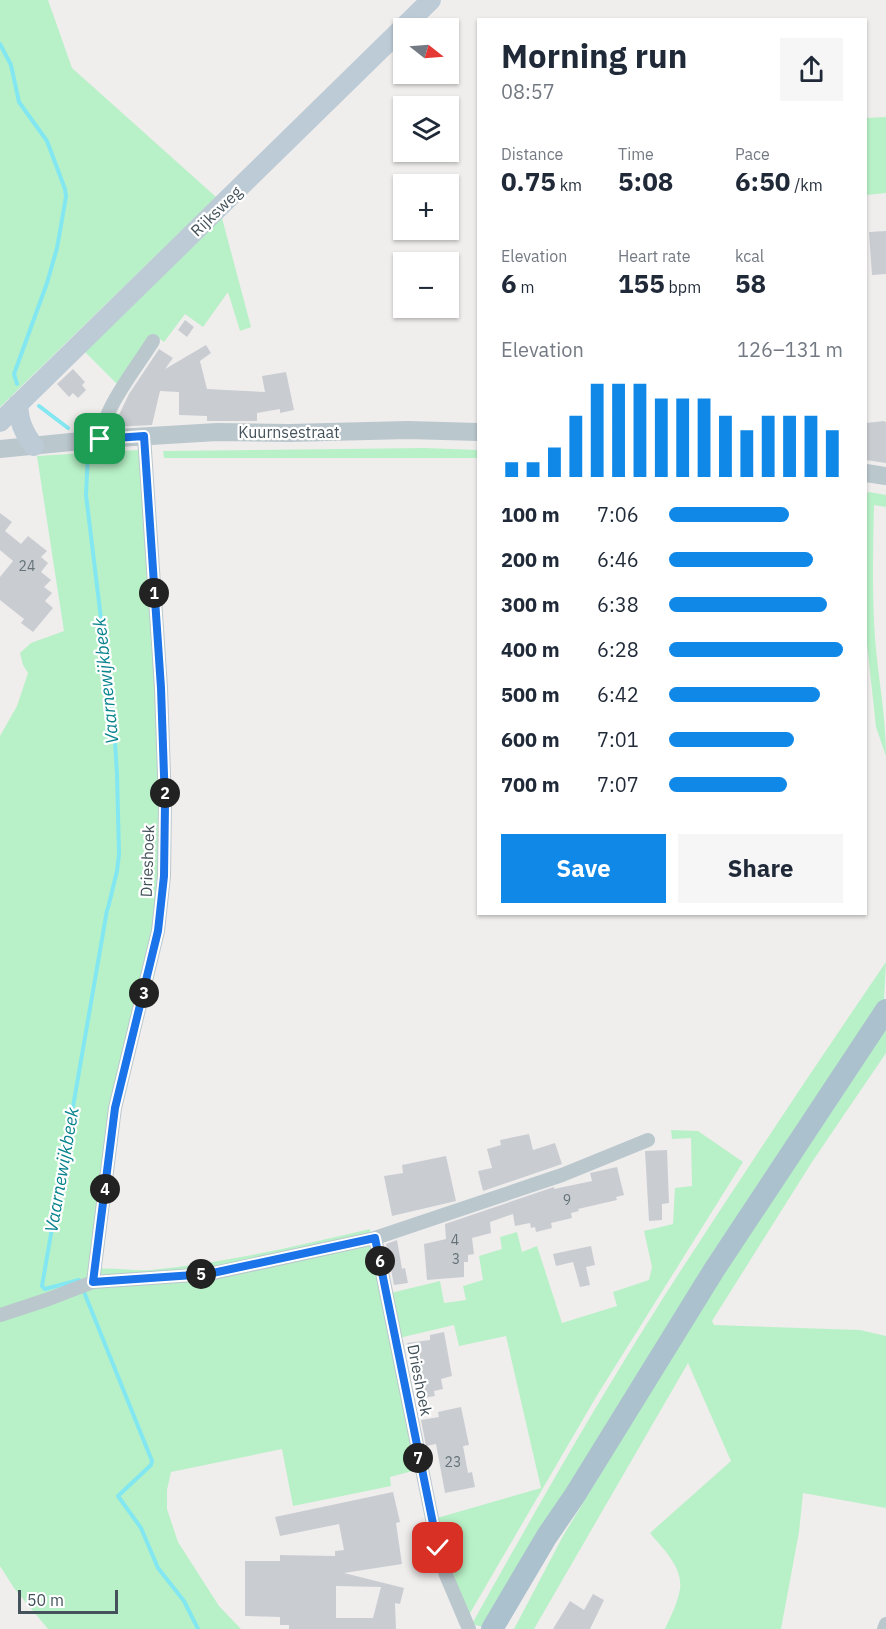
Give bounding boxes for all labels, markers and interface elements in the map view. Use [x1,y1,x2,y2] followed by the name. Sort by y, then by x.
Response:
[393,18,459,84] north arrow
[393,18,459,318] map controls
[501,34,687,77] text: Morning run
[780,38,843,101] button: share
[501,78,555,105] text: 08:57
[393,96,459,162] button: layers
[501,144,563,164] text: Distance
[618,144,654,164] text: Time
[735,144,770,164] text: Pace
[501,164,556,198] text: 0.75
[618,164,673,198] text: 5:08
[735,164,790,198] text: 6:50
[393,174,459,240] button: +
[556,175,582,195] text: km
[790,175,823,195] text: /km
[186,181,246,240] street label: Rijksweg
[501,246,567,266] text: Elevation
[618,246,691,266] text: Heart rate
[735,246,764,266] text: kcal
[393,252,459,318] button: −
[501,266,517,300] text: 6
[618,266,665,300] text: 155
[735,266,766,300] text: 58
[517,277,534,297] text: m
[665,277,701,297] text: bpm
[501,336,584,363] text: Elevation
[737,336,843,363] text: 126–131 m
[74,413,125,464] pin
[83,422,116,455] icon: arrive
[238,422,340,442] street label: Kuurnsestraat
[501,501,560,528] text: 100 m
[597,501,639,528] text: 7:06
[501,546,560,573] text: 200 m
[597,546,639,573] text: 6:46
[19,557,35,575] house number: 24
[139,578,169,608] pin: 1
[149,583,159,603] text: 1
[501,591,560,618] text: 300 m
[597,591,639,618] text: 6:38
[87,616,124,745] water label: Vaarnewijkbeek
[501,636,560,663] text: 400 m
[597,636,639,663] text: 6:28
[501,681,560,708] text: 500 m
[597,681,639,708] text: 6:42
[501,726,560,753] text: 600 m
[597,726,639,753] text: 7:01
[501,771,560,798] text: 700 m
[597,771,639,798] text: 7:07
[150,778,180,808] pin: 2
[160,783,170,803] text: 2
[136,824,158,898] street label: Drieshoek
[501,834,666,903] button: Save
[678,834,843,903] button: Share
[129,978,159,1008] pin: 3
[139,983,149,1003] text: 3
[39,1105,84,1234] water label: Vaarnewijkbeek
[90,1174,120,1204] pin: 4
[100,1179,110,1199] text: 4
[563,1191,571,1209] house number: 9
[451,1231,459,1249] house number: 4
[365,1246,395,1276] pin: 6
[452,1250,460,1268] house number: 3
[375,1251,385,1271] text: 6
[186,1259,216,1289] pin: 5
[196,1264,206,1284] text: 5
[403,1343,437,1418] street label: Drieshoek
[403,1443,433,1473] pin: 7
[413,1448,423,1468] text: 7
[445,1453,461,1471] house number: 23
[412,1522,463,1573] pin
[421,1531,454,1564] icon: check
[18,1587,118,1614] scale bar
[27,1590,64,1610] text: 50 m

